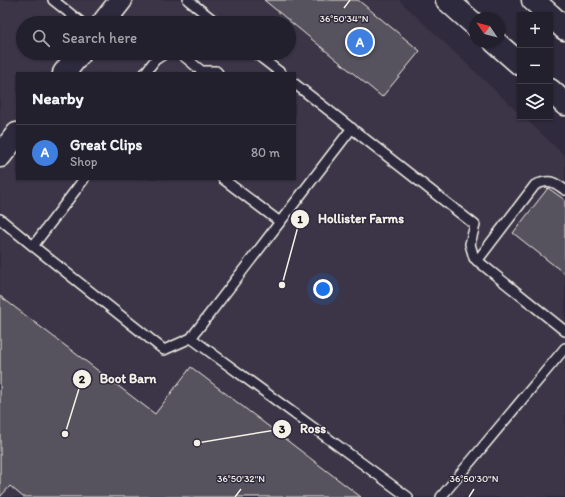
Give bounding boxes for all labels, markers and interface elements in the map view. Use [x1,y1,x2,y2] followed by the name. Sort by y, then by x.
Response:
[320,12,369,25] text: 36°50'34"N
[469,12,505,48] north arrow
[517,12,553,120] map controls
[517,12,553,48] button: +
[16,16,296,60] search box
[30,27,52,49] icon: search
[347,27,373,57] pin: A
[62,29,137,47] text: Search here
[517,48,553,84] button: −
[517,84,553,120] button: layers
[32,88,84,108] text: Nearby
[70,136,142,154] text: Great Clips
[41,145,49,160] text: A
[251,145,280,160] text: 80 m
[70,154,97,169] text: Shop
[290,206,412,231] callout: Hollister Farms
[318,211,404,226] text: Hollister Farms
[297,212,303,226] text: 1
[313,279,333,299] your location
[72,366,165,391] callout: Boot Barn
[100,371,157,386] text: Boot Barn
[79,372,86,386] text: 2
[272,416,334,441] callout: Ross
[300,421,326,436] text: Ross
[279,422,286,436] text: 3
[217,472,265,485] text: 36°50'32"N
[450,472,499,485] text: 36°50'30"N

